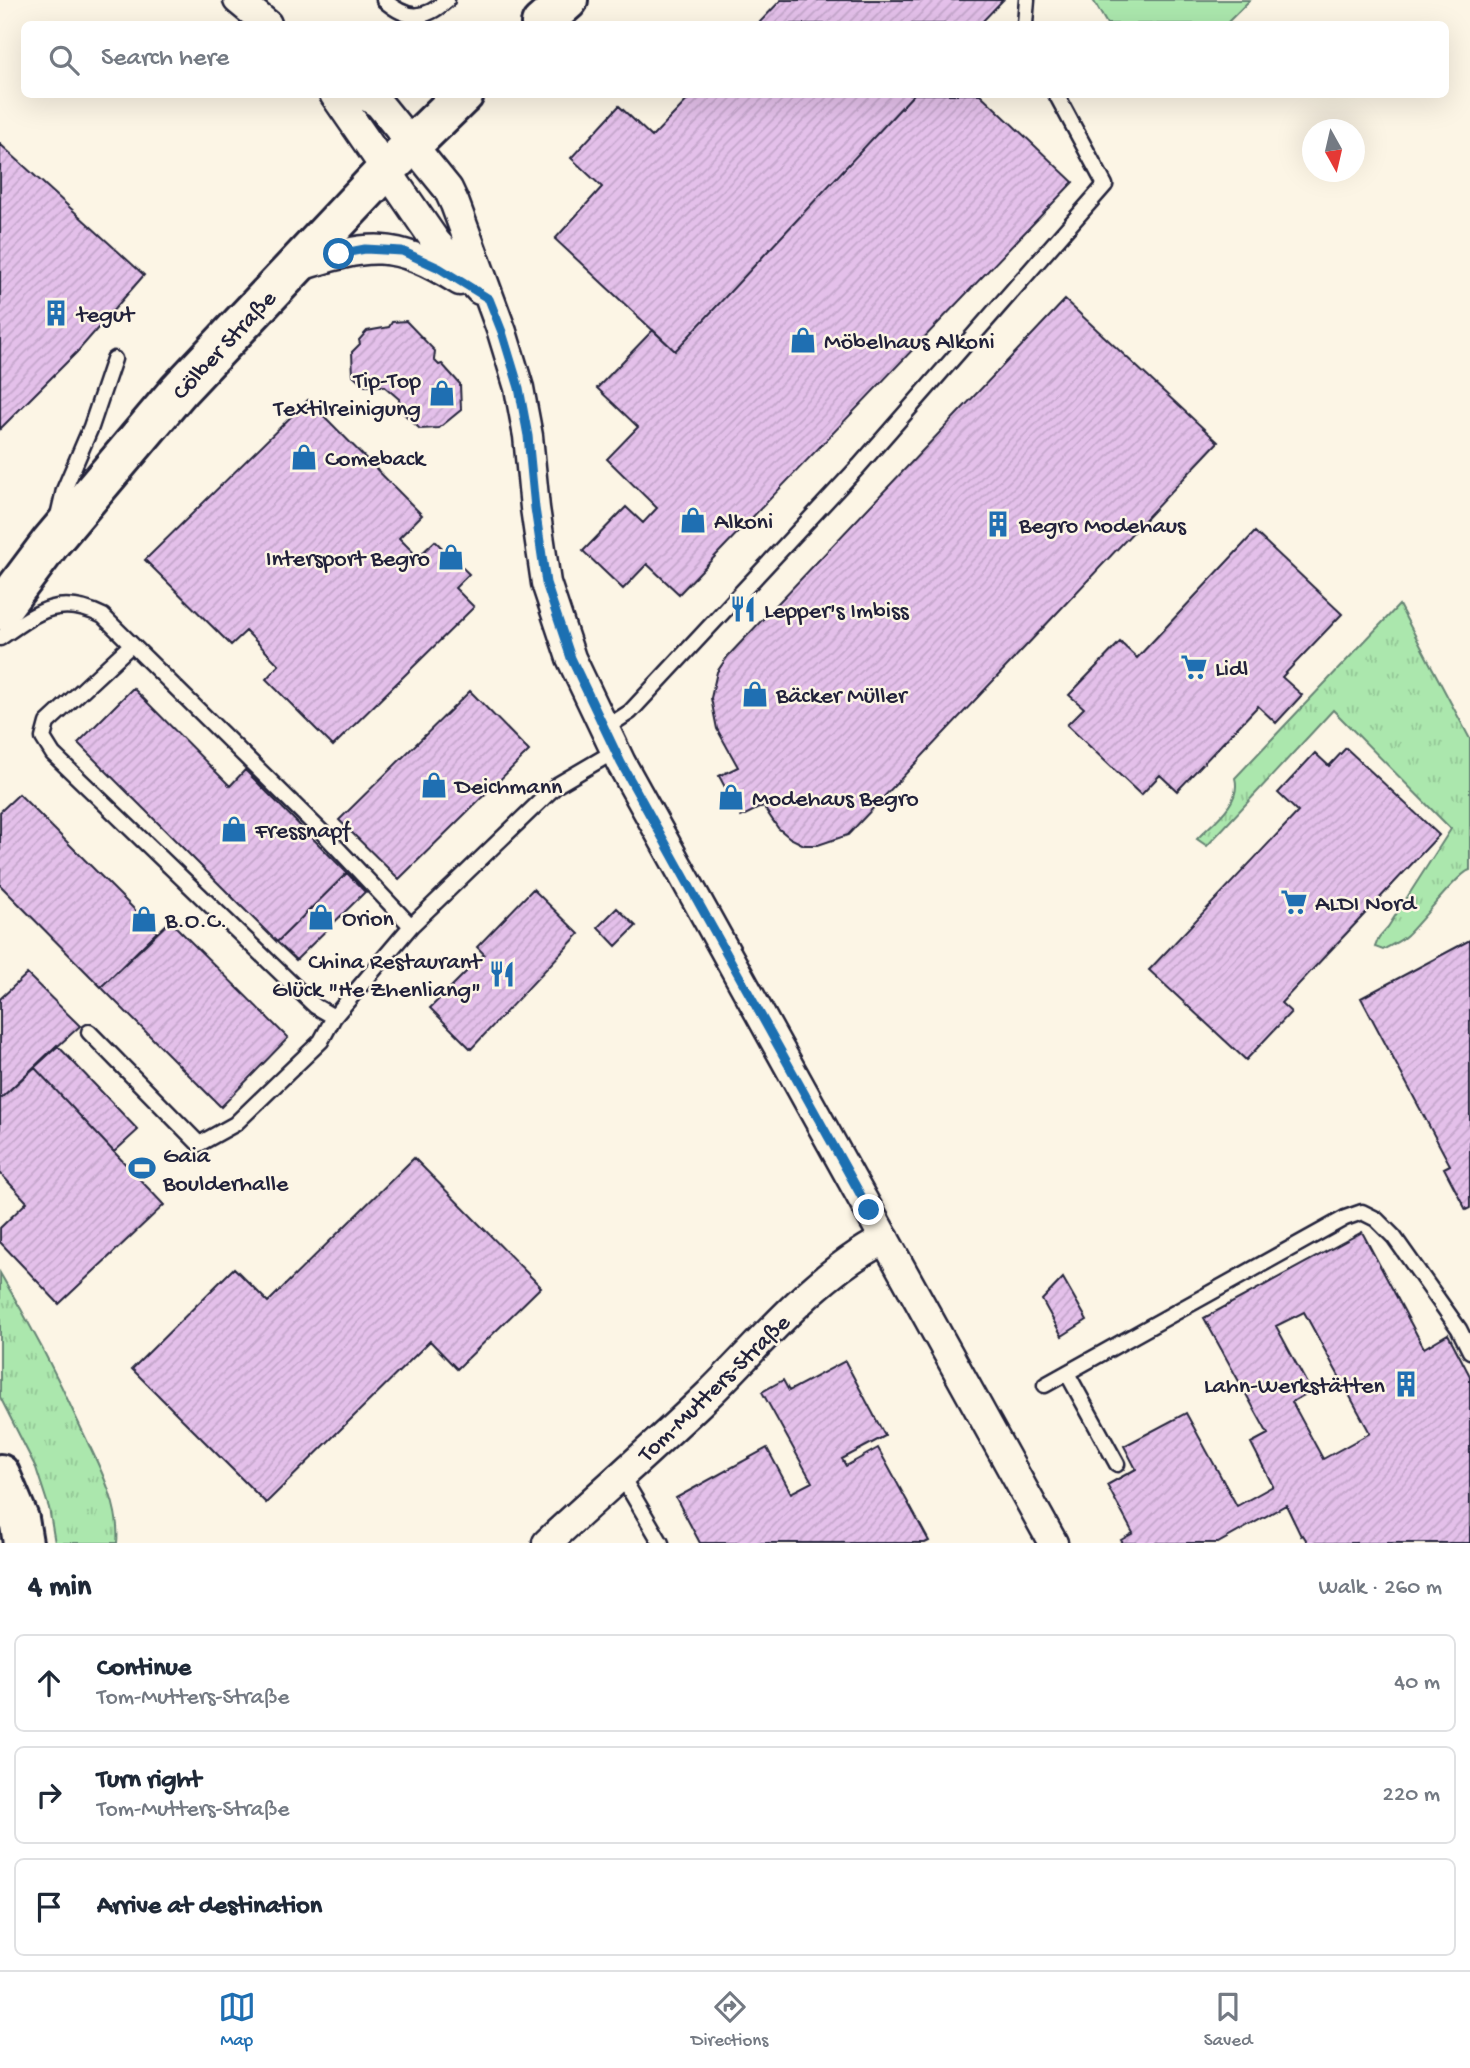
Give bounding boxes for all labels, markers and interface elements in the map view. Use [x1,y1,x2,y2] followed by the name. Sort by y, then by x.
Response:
[21,21,1449,98] search box
[45,41,83,79] icon: search
[101,44,229,75] text: Search here
[1302,119,1365,182] north arrow
[323,238,354,269] route start
[167,285,284,407] street label: Cölber Straße
[41,298,71,328] building icon: tegut
[75,302,136,331] place label: tegut
[788,325,818,355] shop icon: Möbelhaus Alkoni
[824,329,995,358] place label: Möbelhaus Alkoni
[272,368,421,425] place label: Tip-Top Textilreinigung
[427,378,457,408] shop icon: Tip-Top Textilreinigung
[289,442,319,472] shop icon: Comeback
[325,446,427,475] place label: Comeback
[678,505,708,535] shop icon: Alkoni
[714,509,773,538] place label: Alkoni
[983,509,1013,539] building icon: Begro Modehaus
[1018,513,1187,542] place label: Begro Modehaus
[436,542,466,572] shop icon: Intersport Begro
[266,546,430,575] place label: Intersport Begro
[728,594,758,624] restaurant icon: Lepper's Imbiss
[764,598,910,627] place label: Lepper's Imbiss
[1179,652,1209,682] supermarket icon: Lidl
[1215,656,1248,685] place label: Lidl
[740,679,770,709] shop icon: Bäcker Müller
[775,683,909,712] place label: Bäcker Müller
[419,770,449,800] shop icon: Deichmann
[453,774,563,803] place label: Deichmann
[716,782,746,812] shop icon: Modehaus Begro
[752,786,919,815] place label: Modehaus Begro
[219,814,249,844] shop icon: Fressnapf
[254,818,351,847] place label: Fressnapf
[1279,887,1309,917] supermarket icon: ALDI Nord
[1315,891,1418,920] place label: ALDI Nord
[306,902,336,932] shop icon: Orion
[129,904,159,934] shop icon: B.O.C.
[342,906,395,935] place label: Orion
[164,908,227,937] place label: B.O.C.
[272,949,483,1006] place label: China Restaurant Glück "He Zhenliang"
[487,959,517,989] restaurant icon: China Restaurant Glück "He Zhenliang"
[162,1143,289,1200] place label: Gaia Boulderhalle
[127,1153,157,1183] sports icon: Gaia Boulderhalle
[853,1194,884,1225] route end
[632,1309,798,1471] street label: Tom-Mutters-Straße
[1391,1369,1421,1399] building icon: Lahn-Werkstätten
[1204,1373,1386,1402] place label: Lahn-Werkstätten
[28,1571,91,1606] text: 4 min
[1318,1575,1442,1602] text: Walk · 260 m
[97,1654,191,1685] text: Continue
[30,1664,68,1702] icon: ahead
[1394,1670,1440,1697] text: 40 m
[97,1685,289,1712] text: Tom-Mutters-Straße
[97,1766,201,1797] text: Turn right
[30,1776,68,1814] icon: right
[1383,1782,1440,1809] text: 220 m
[97,1797,289,1824] text: Tom-Mutters-Straße
[30,1888,68,1926] icon: arrive
[97,1892,322,1923] text: Arrive at destination
[218,1988,256,2053] tab: Map
[691,1988,768,2053] tab: Directions
[1204,1988,1252,2053] tab: Saved

